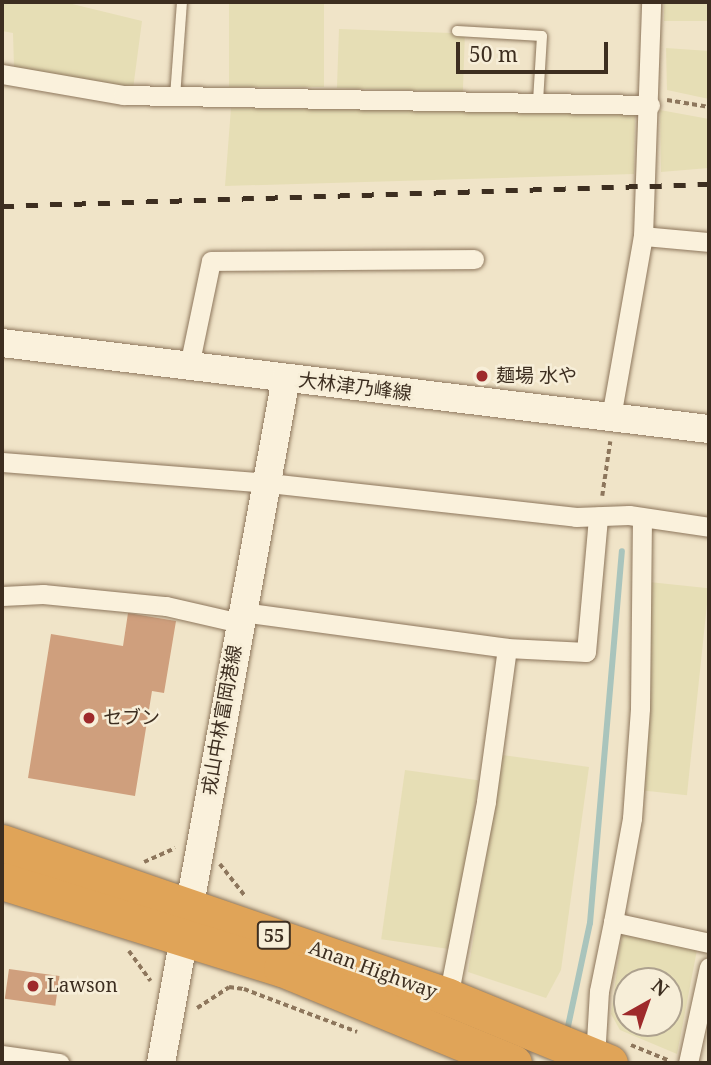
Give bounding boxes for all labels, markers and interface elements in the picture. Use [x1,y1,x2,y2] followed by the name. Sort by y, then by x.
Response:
[459,28,611,72] scale bar
[469,40,518,68] text: 50 m
[496,365,577,387] place label: 麺場 水や
[474,368,490,384] marker: 麺場 水や
[297,369,413,405] street label: 大林津乃峰線
[198,643,246,797] street label: 戎山中林富岡港線
[103,707,160,729] place label: セブン
[81,710,97,726] marker: セブン
[256,920,292,950] road number: 55
[306,936,440,1004] street label: Anan Highway
[613,967,683,1037] north arrow
[646,973,674,1002] text: N
[47,975,118,997] place label: Lawson
[25,978,41,994] marker: Lawson

